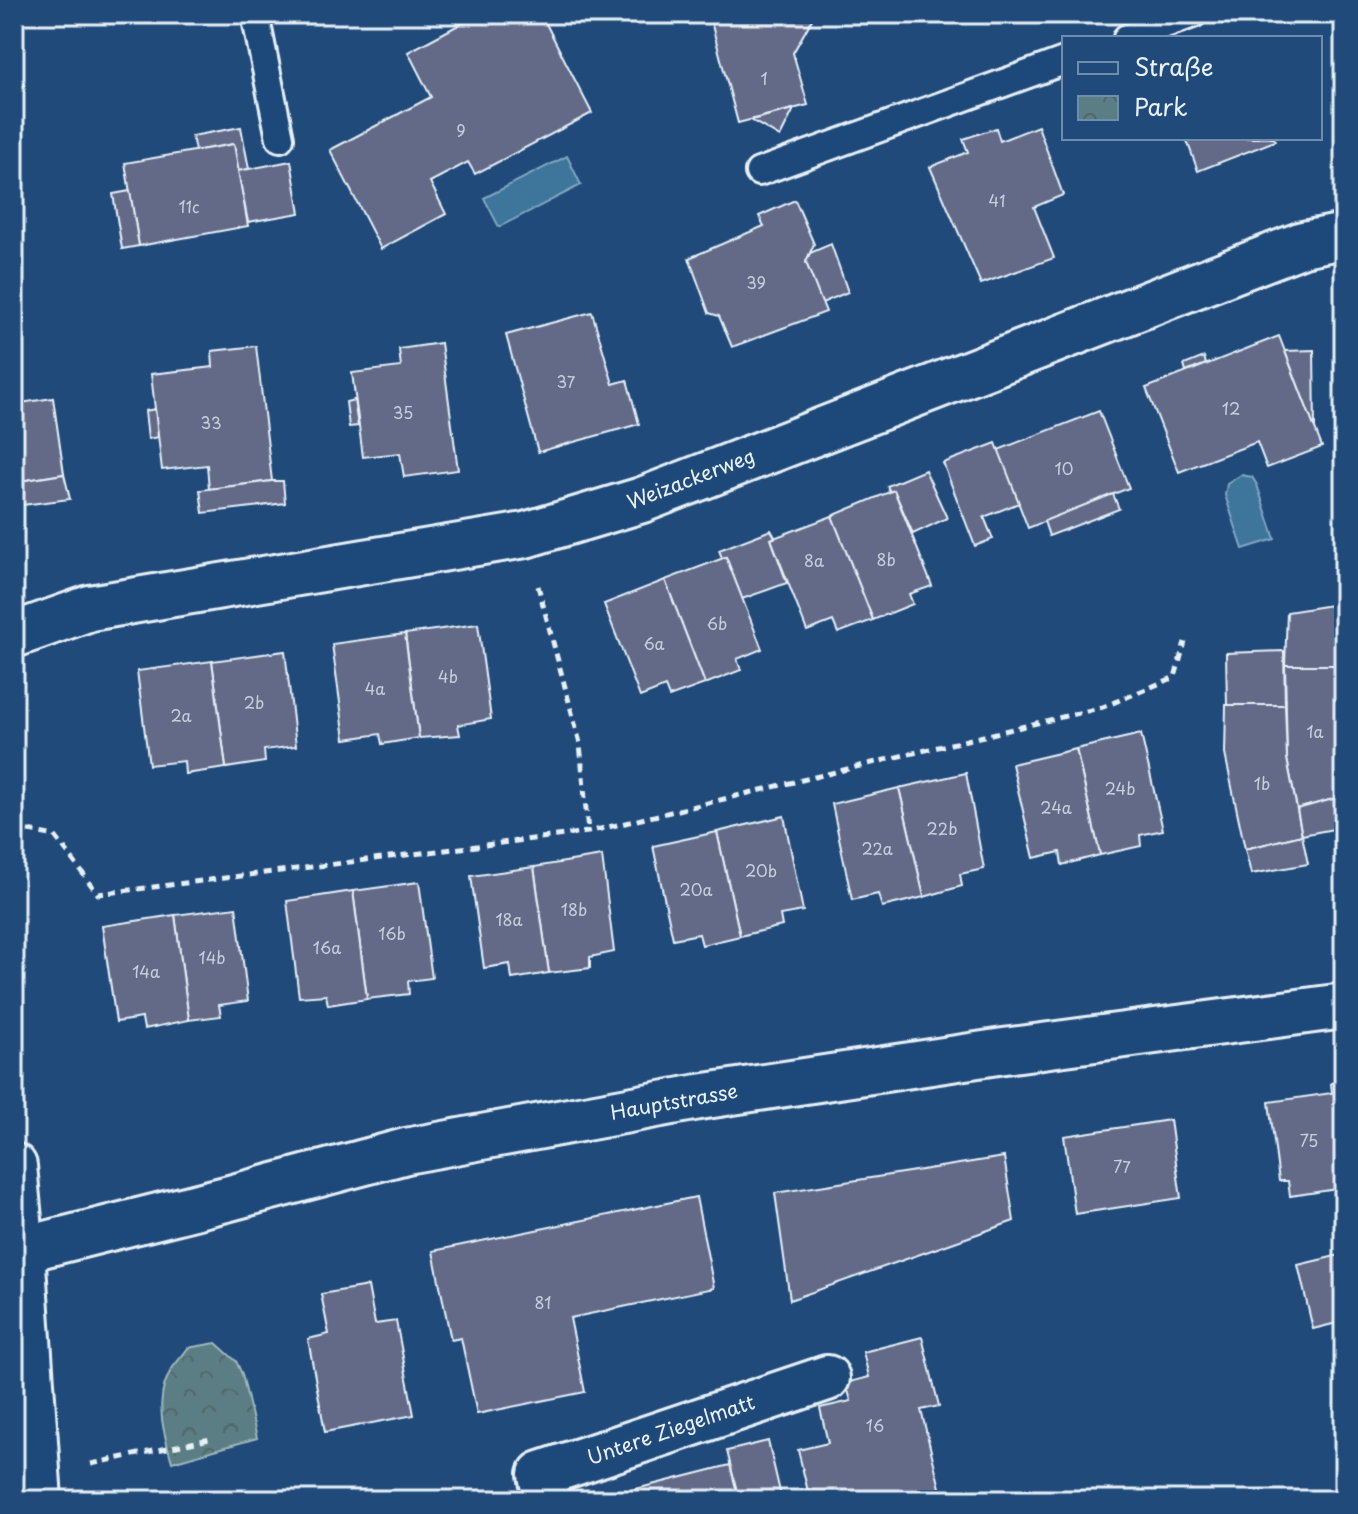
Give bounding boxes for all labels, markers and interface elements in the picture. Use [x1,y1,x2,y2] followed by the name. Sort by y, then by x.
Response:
[1062,36,1322,140] legend
[1134,48,1213,84] text: Straße
[760,66,768,90] house number: 1
[1134,88,1188,124] text: Park
[456,118,466,142] house number: 9
[989,188,1005,212] house number: 41
[179,194,199,218] house number: 11c
[746,270,766,294] house number: 39
[557,369,576,393] house number: 37
[1222,396,1240,420] house number: 12
[393,400,413,424] house number: 35
[200,410,222,434] house number: 33
[622,440,759,516] street label: Weizackerweg
[1055,456,1073,480] house number: 10
[876,547,896,571] house number: 8b
[804,548,824,572] house number: 8a
[707,611,727,635] house number: 6b
[643,631,665,655] house number: 6a
[438,664,458,688] house number: 4b
[365,676,385,700] house number: 4a
[244,690,264,714] house number: 2b
[171,703,192,727] house number: 2a
[1306,719,1324,743] house number: 1a
[1254,771,1270,795] house number: 1b
[1105,776,1135,800] house number: 24b
[1040,795,1072,819] house number: 24a
[927,816,957,840] house number: 22b
[861,836,893,860] house number: 22a
[745,858,777,882] house number: 20b
[680,877,712,901] house number: 20a
[561,897,587,921] house number: 18b
[495,907,523,931] house number: 18a
[378,921,406,945] house number: 16b
[313,935,341,959] house number: 16a
[198,945,226,969] house number: 14b
[132,959,160,983] house number: 14a
[608,1075,740,1127] street label: Hauptstrasse
[1300,1128,1318,1152] house number: 75
[1113,1154,1131,1178] house number: 77
[534,1290,552,1314] house number: 81
[583,1386,759,1472] street label: Untere Ziegelmatt
[866,1413,884,1437] house number: 16

